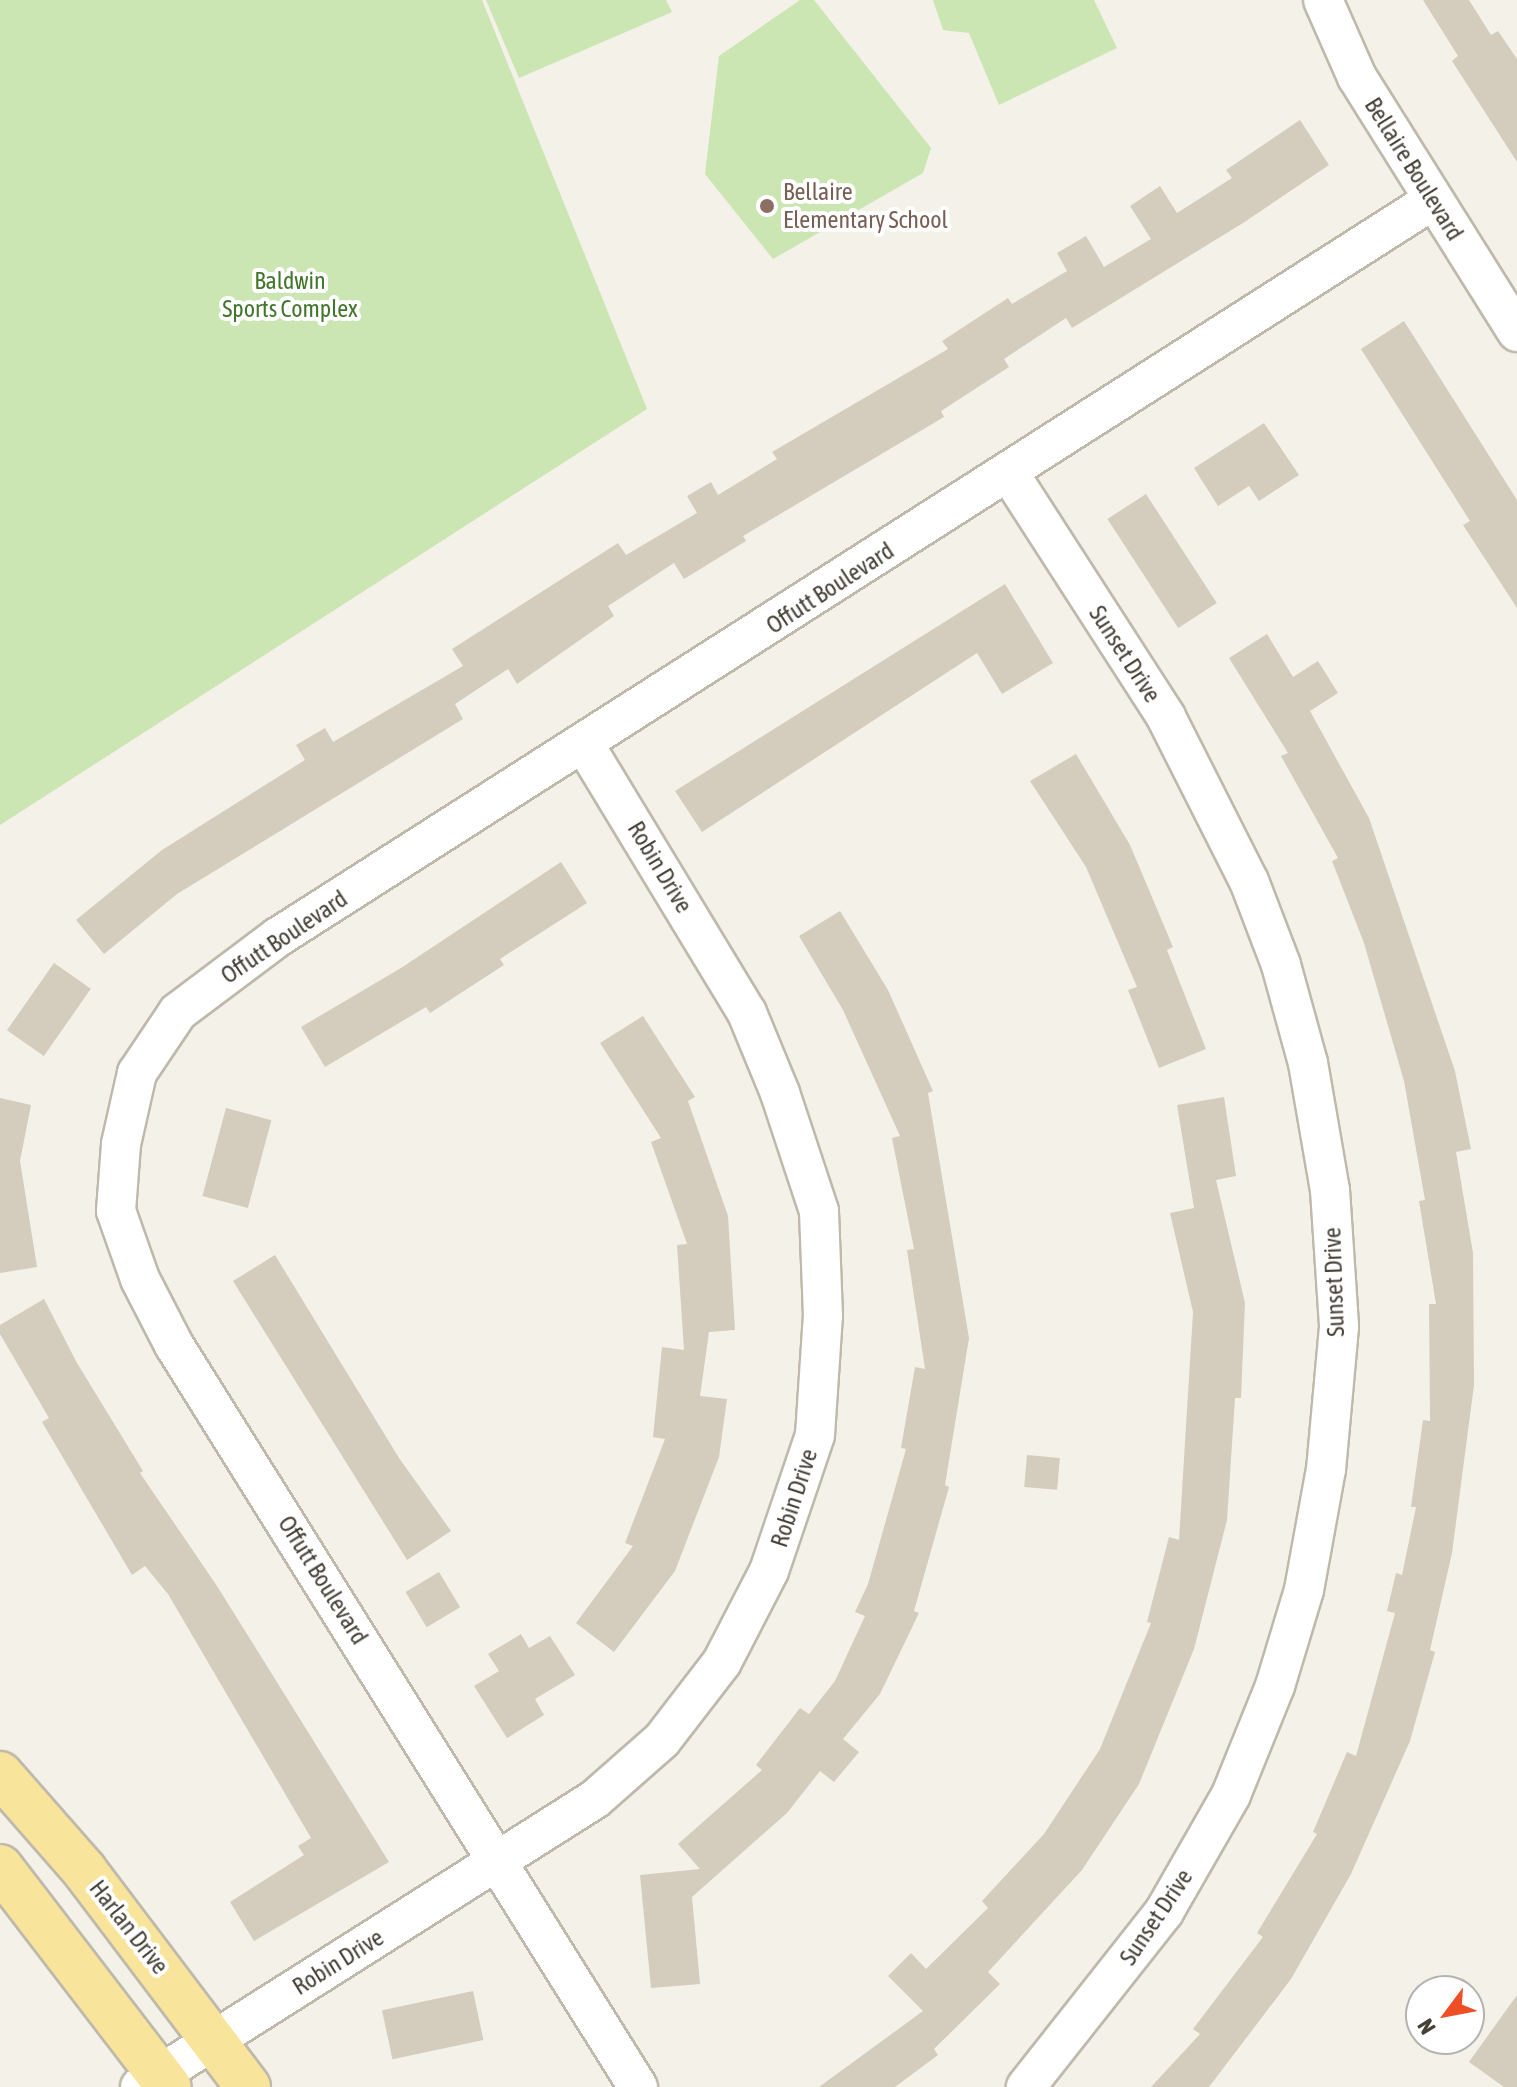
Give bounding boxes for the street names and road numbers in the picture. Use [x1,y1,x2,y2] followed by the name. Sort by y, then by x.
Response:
[1359,92,1469,246] street label: Bellaire Boulevard
[761,536,899,640] street label: Offutt Boulevard
[1083,600,1167,708] street label: Sunset Drive
[621,816,699,918] street label: Robin Drive
[215,884,353,990] street label: Offutt Boulevard
[1318,1227,1350,1337] street label: Sunset Drive
[765,1445,823,1551] street label: Robin Drive
[272,1510,374,1650] street label: Offutt Boulevard
[1113,1864,1199,1970] street label: Sunset Drive
[83,1874,175,1980] street label: Harlan Drive
[287,1923,389,2001] street label: Robin Drive

